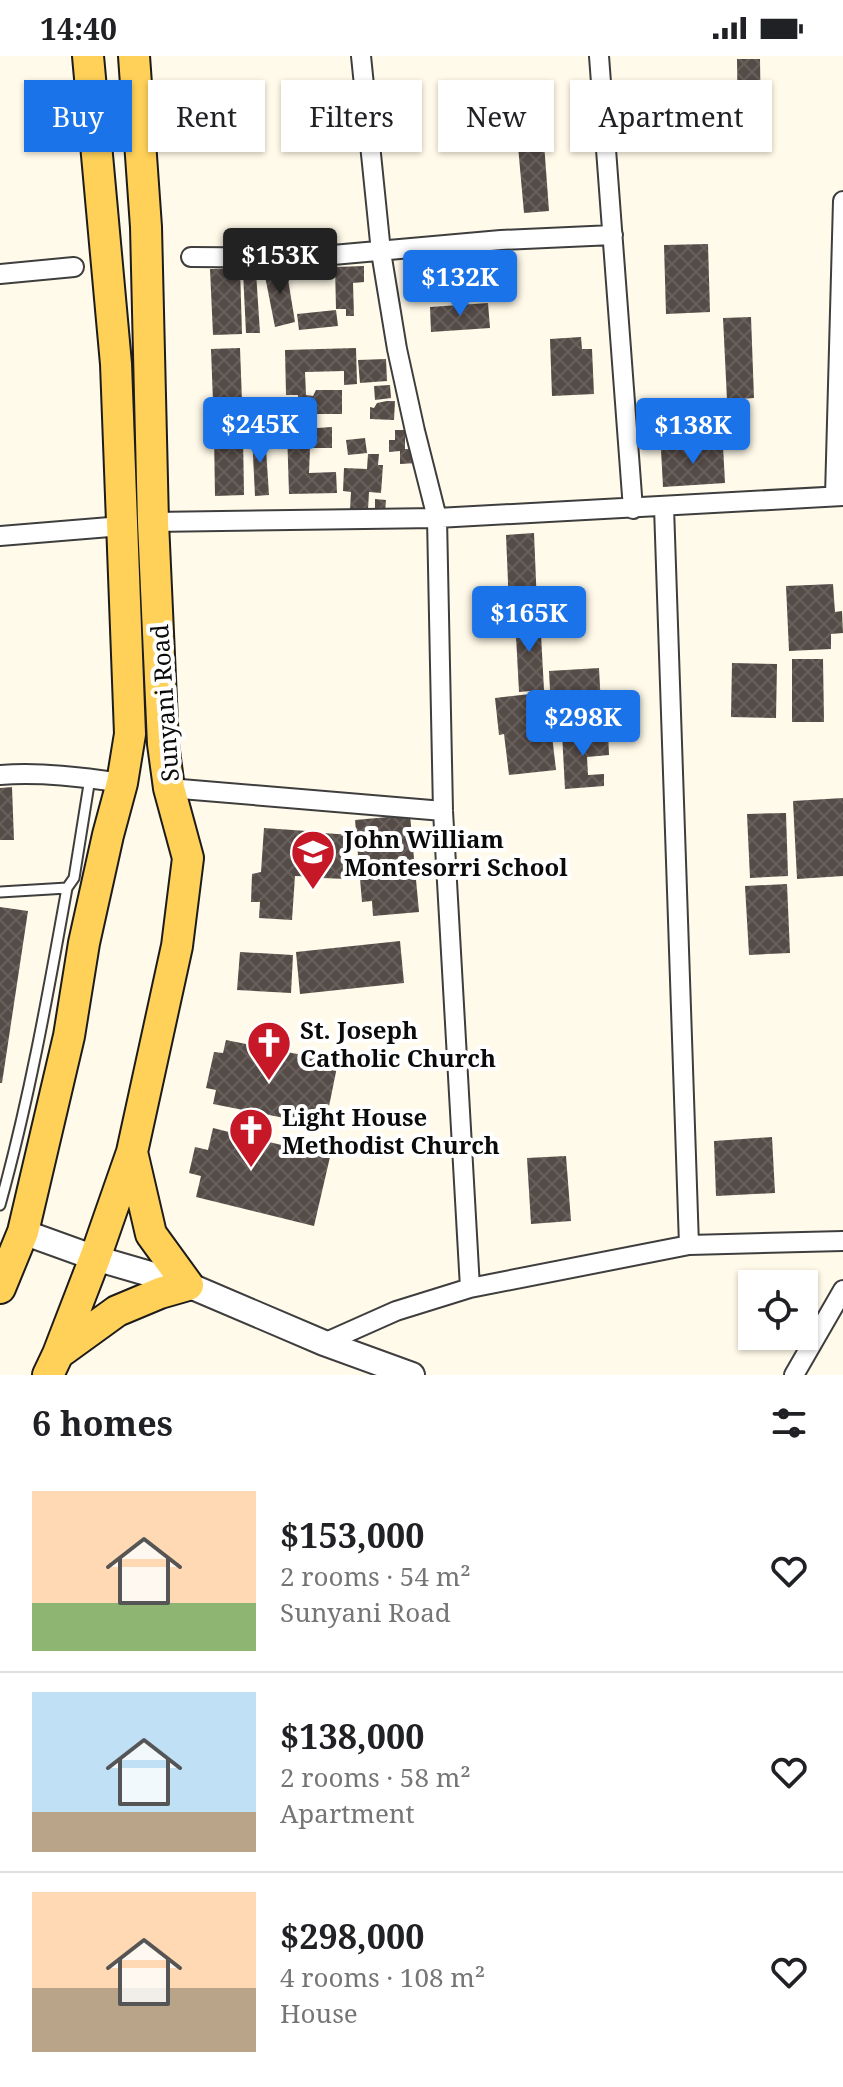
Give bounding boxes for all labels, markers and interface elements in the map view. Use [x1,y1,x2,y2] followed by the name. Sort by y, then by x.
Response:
[40,8,117,49] text: 14:40
[24,80,132,152] chip: Buy
[148,80,265,152] chip: Rent
[281,80,422,152] chip: Filters
[438,80,554,152] chip: New
[570,80,772,152] chip: Apartment
[224,228,336,296] pin: $153K
[241,236,319,272] text: $153K
[404,250,516,318] pin: $132K
[421,258,499,294] text: $132K
[204,397,316,465] pin: $245K
[637,398,749,466] pin: $138K
[221,405,299,441] text: $245K
[654,406,732,442] text: $138K
[473,586,585,654] pin: $165K
[490,594,568,630] text: $165K
[142,623,186,783] street label: Sunyani Road
[527,690,639,758] pin: $298K
[544,698,622,734] text: $298K
[343,822,568,883] place label: John William Montesorri School
[289,828,337,891] school or university icon: John William Montesorri School
[300,1013,496,1074] place label: St. Joseph Catholic Church
[245,1019,293,1082] church icon: St. Joseph Catholic Church
[282,1100,500,1161] place label: Light House Methodist Church
[227,1106,275,1169] church icon: Light House Methodist Church
[738,1270,818,1350] map controls
[738,1270,818,1350] button: locate
[32,1400,173,1446] text: 6 homes
[767,1401,811,1445] icon: filters
[280,1512,424,1558] text: $153,000
[96,1523,192,1619] icon: home
[767,1549,811,1593] icon: heart
[280,1558,471,1594] text: 2 rooms · 54 m²
[280,1594,451,1630] text: Sunyani Road
[280,1713,424,1759] text: $138,000
[96,1724,192,1820] icon: home
[767,1750,811,1794] icon: heart
[280,1759,471,1795] text: 2 rooms · 58 m²
[280,1795,415,1831] text: Apartment
[280,1913,424,1959] text: $298,000
[96,1924,192,2020] icon: home
[767,1950,811,1994] icon: heart
[280,1959,485,1995] text: 4 rooms · 108 m²
[280,1995,358,2031] text: House

